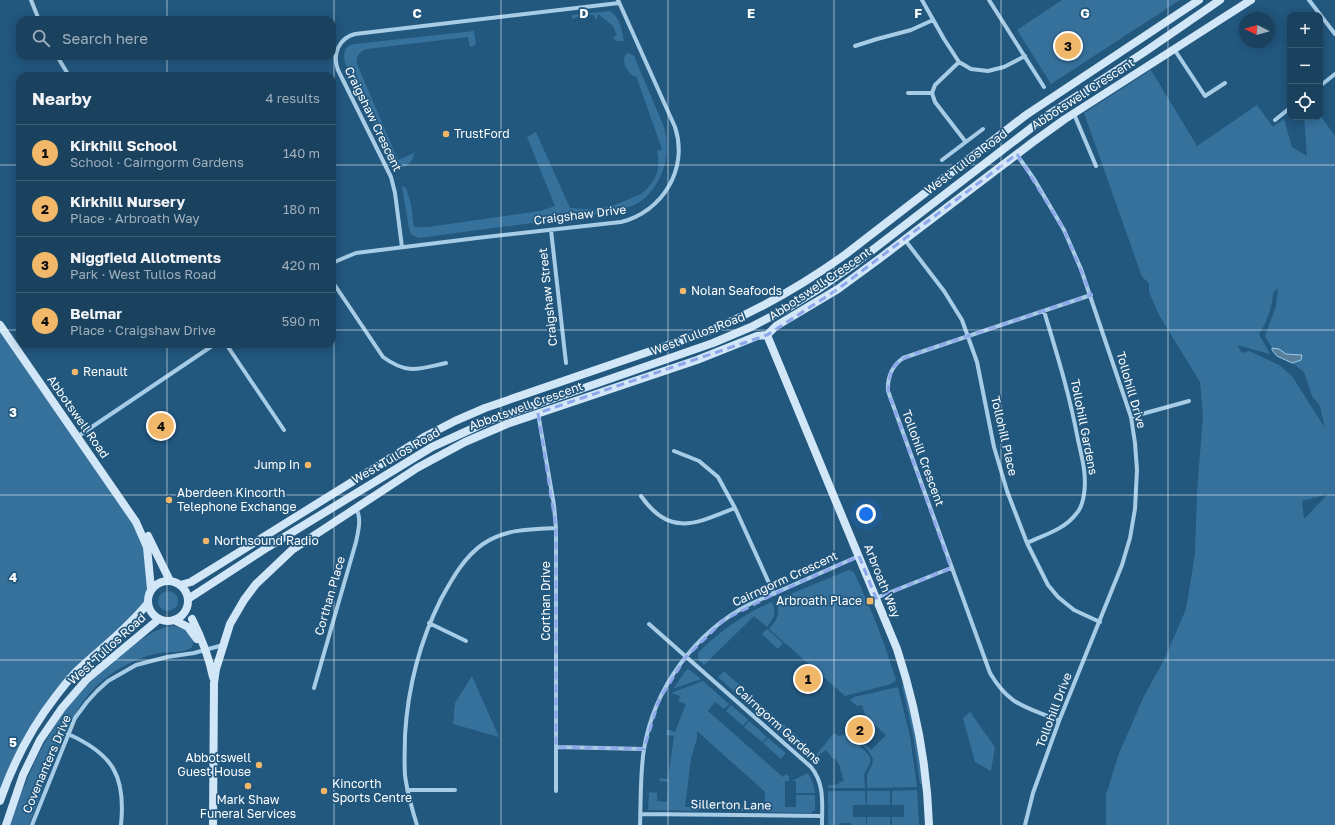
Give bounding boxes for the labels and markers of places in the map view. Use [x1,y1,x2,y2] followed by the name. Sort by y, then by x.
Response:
[1055,31,1081,61] pin: 3
[454,126,510,141] place label: TrustFord
[441,129,451,139] marker: TrustFord
[691,283,782,298] place label: Nolan Seafoods
[678,286,688,296] marker: Nolan Seafoods
[83,364,128,379] place label: Renault
[70,367,80,377] marker: Renault
[148,411,174,441] pin: 4
[254,457,300,472] place label: Jump In
[303,460,313,470] marker: Jump In
[177,485,296,514] place label: Aberdeen Kincorth Telephone Exchange
[164,495,174,505] marker: Aberdeen Kincorth Telephone Exchange
[214,533,319,548] place label: Northsound Radio
[201,536,211,546] marker: Northsound Radio
[776,593,862,608] place label: Arbroath Place
[865,596,875,606] marker: Arbroath Place
[795,664,821,694] pin: 1
[847,715,873,745] pin: 2
[177,750,251,779] place label: Abbotswell Guest House
[254,760,264,770] marker: Abbotswell Guest House
[332,776,412,805] place label: Kincorth Sports Centre
[243,781,253,791] marker: Mark Shaw Funeral Services
[319,786,329,796] marker: Kincorth Sports Centre
[200,792,296,821] place label: Mark Shaw Funeral Services

